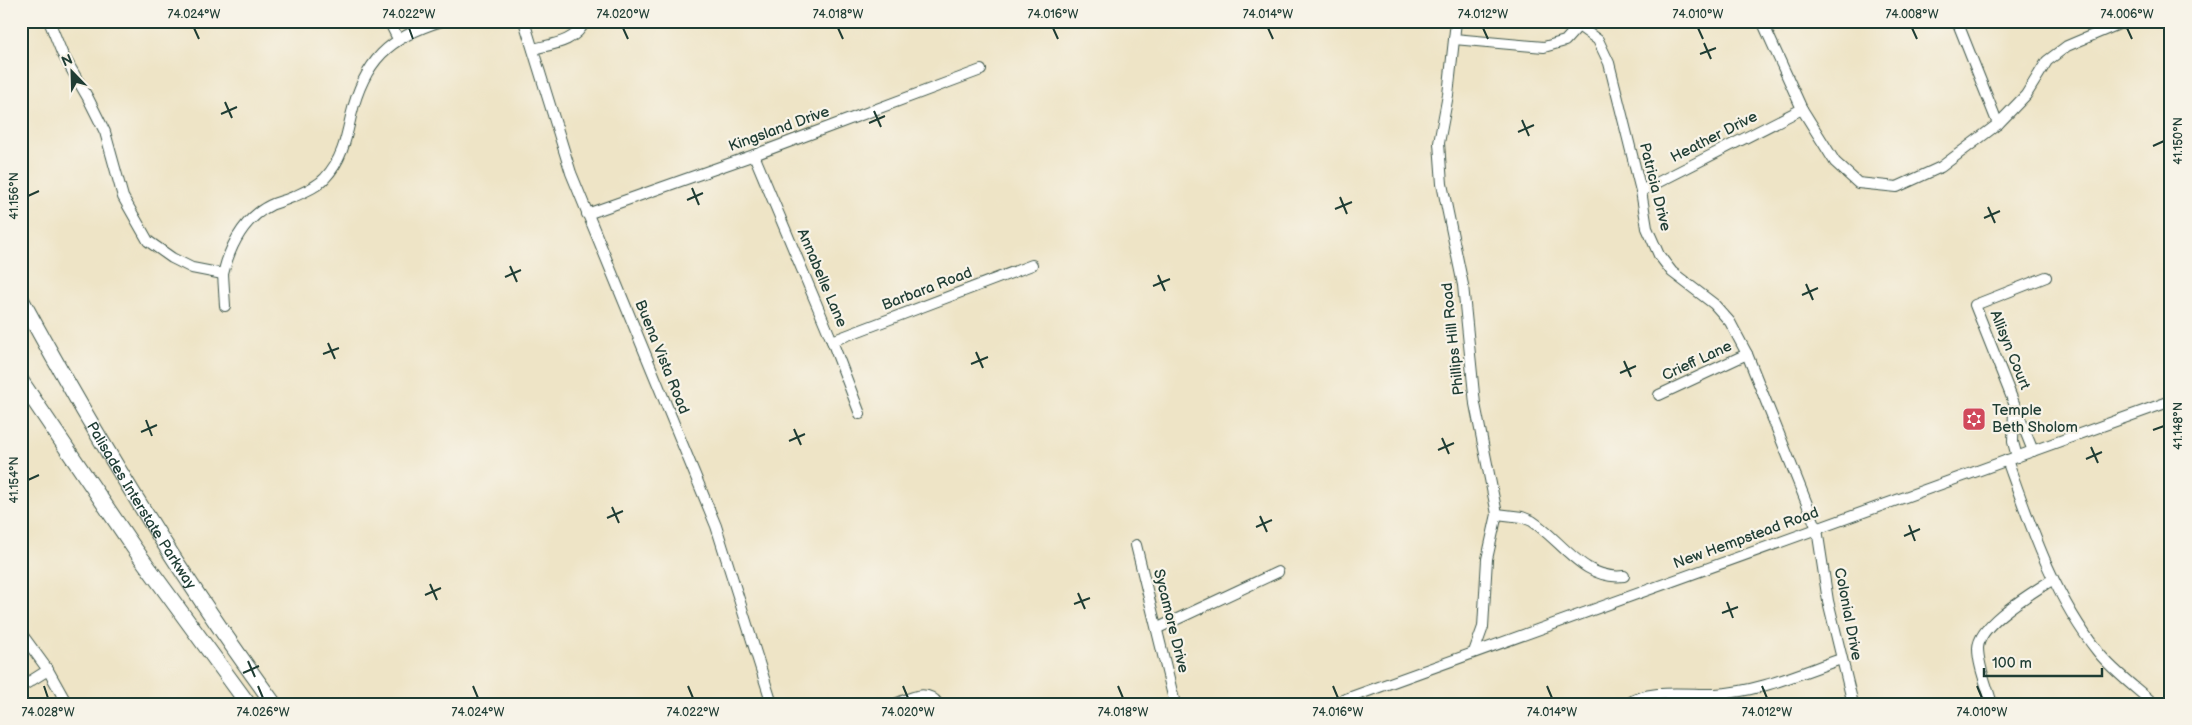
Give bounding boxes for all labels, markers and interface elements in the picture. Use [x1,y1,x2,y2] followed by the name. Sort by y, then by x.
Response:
[168,7,220,22] text: 74.024°W
[383,7,435,22] text: 74.022°W
[596,7,650,22] text: 74.020°W
[813,7,863,22] text: 74.018°W
[1028,7,1078,22] text: 74.016°W
[1243,7,1293,22] text: 74.014°W
[1458,7,1508,22] text: 74.012°W
[1673,7,1723,22] text: 74.010°W
[1885,7,1939,22] text: 74.008°W
[2100,7,2154,22] text: 74.006°W
[48,48,98,98] north arrow
[59,51,75,70] text: N
[726,102,832,156] street label: Kingsland Drive
[1667,107,1761,167] street label: Heather Drive
[2171,117,2186,165] text: 41.150°N
[1635,141,1675,233] street label: Patricia Drive
[7,172,22,220] text: 41.156°N
[793,226,851,330] street label: Annabelle Lane
[879,263,975,315] street label: Barbara Road
[1438,282,1468,396] street label: Phillips Hill Road
[630,297,694,417] street label: Buena Vista Road
[1985,308,2035,393] street label: Allisyn Court
[1659,337,1735,385] street label: Crieff Lane
[1992,401,2078,437] place label: Temple Beth Sholom
[2171,402,2186,450] text: 41.148°N
[1961,406,1987,432] synagogue icon: Temple Beth Sholom
[83,418,201,593] street label: Palisades Interstate Parkway
[7,456,22,504] text: 41.154°N
[1671,503,1821,573] street label: New Hempstead Road
[1830,566,1866,662] street label: Colonial Drive
[1149,567,1193,675] street label: Sycamore Drive
[1984,645,2102,677] scale bar
[1992,654,2032,673] text: 100 m
[21,705,75,720] text: 74.028°W
[236,705,290,720] text: 74.026°W
[452,705,504,720] text: 74.024°W
[667,705,719,720] text: 74.022°W
[881,705,935,720] text: 74.020°W
[1098,705,1148,720] text: 74.018°W
[1313,705,1363,720] text: 74.016°W
[1527,705,1577,720] text: 74.014°W
[1742,705,1792,720] text: 74.012°W
[1957,705,2007,720] text: 74.010°W

